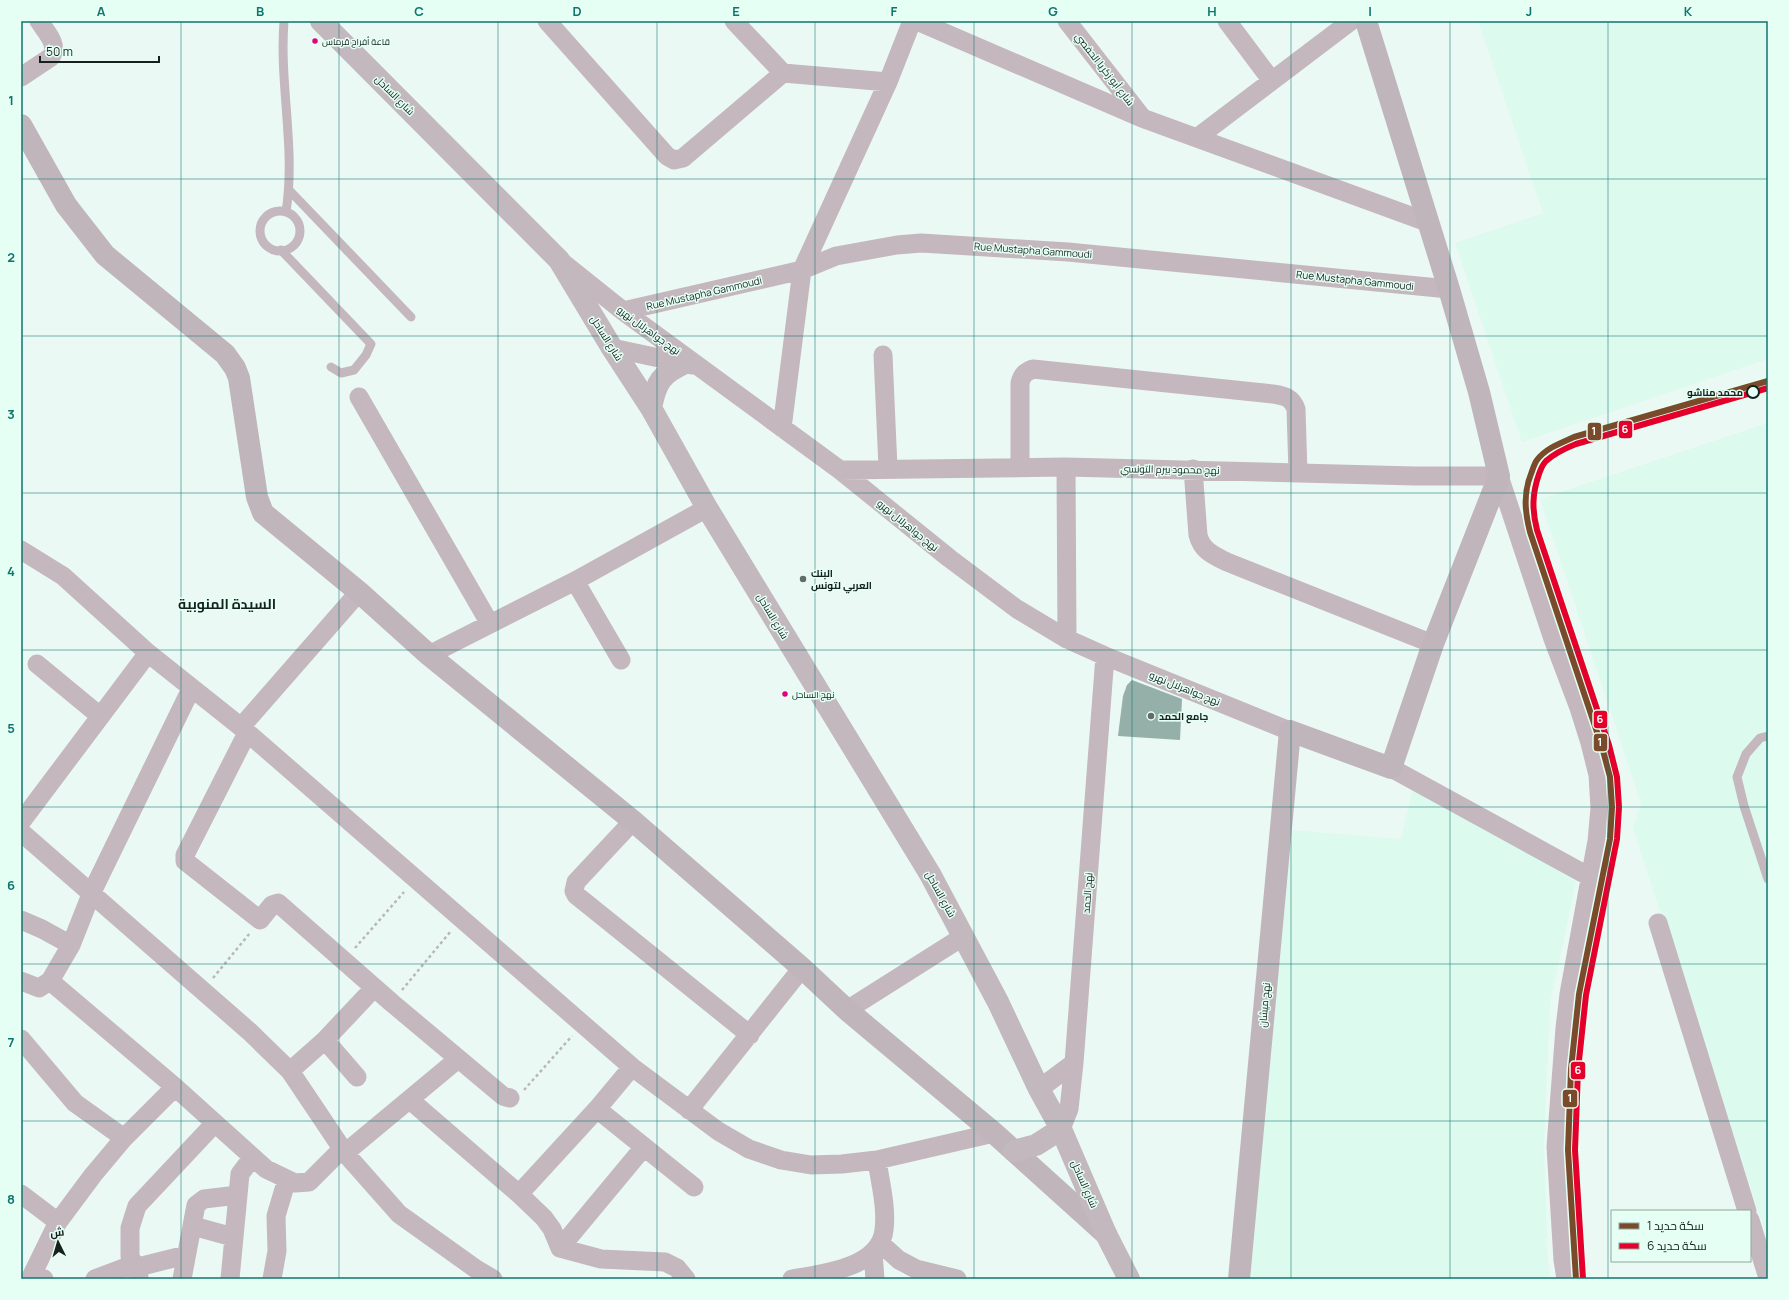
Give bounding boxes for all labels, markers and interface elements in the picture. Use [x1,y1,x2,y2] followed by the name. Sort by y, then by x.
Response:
[97,2,106,20] text: A
[256,2,264,20] text: B
[414,2,424,20] text: C
[572,2,582,20] text: D
[732,2,740,20] text: E
[891,2,898,20] text: F
[1048,2,1058,20] text: G
[1207,2,1217,20] text: H
[1368,2,1372,20] text: I
[1526,2,1532,20] text: J
[1684,2,1693,20] text: K
[1071,30,1138,109] street label: شارع أبو زكريا الحفصي
[322,35,390,48] place label: قاعة أفراح قرماس
[310,36,320,46] marker: قاعة أفراح قرماس
[40,38,159,64] scale bar
[46,43,73,60] text: 50 m
[372,72,418,118] street label: شارع الساحل
[8,91,14,109] text: 1
[973,239,1093,261] street label: Rue Mustapha Gammoudi
[7,248,15,266] text: 2
[1295,267,1415,293] street label: Rue Mustapha Gammoudi
[645,273,763,313] street label: Rue Mustapha Gammoudi
[614,302,684,358] street label: نهج جواهرلال نهرو
[588,313,626,363] street label: شارع الساحل
[1687,385,1743,399] place label: محمد مناشو
[1746,385,1760,399] marker: محمد مناشو
[7,405,15,423] text: 3
[1618,420,1633,439] line badge: 6
[1622,421,1629,436] text: 6
[1587,422,1602,441] line badge: 1
[1592,423,1596,438] text: 1
[1120,461,1220,478] street label: نهج محمود بيرم التونسي
[874,496,942,554] street label: نهج جواهرلال نهرو
[7,562,15,580] text: 4
[811,566,872,594] place label: البنك العربي لتونس
[798,574,808,584] marker: البنك العربي لتونس
[754,591,792,641] street label: شارع الساحل
[178,594,276,613] district label: السيدة المنوبية
[1147,667,1223,709] street label: نهج جواهرلال نهرو
[792,688,834,701] place label: نهج الساحل
[780,689,790,699] marker: نهج الساحل
[1159,709,1209,724] place label: جامع الحمد
[1593,710,1608,729] line badge: 6
[1146,711,1156,721] marker: جامع الحمد
[1597,711,1604,726] text: 6
[7,719,15,737] text: 5
[1593,733,1608,752] line badge: 1
[1598,734,1602,749] text: 1
[923,868,959,920] street label: شارع الساحل
[1079,872,1095,914] street label: نهج الحمد
[7,876,15,894] text: 6
[1255,982,1273,1028] street label: نهج ميشان
[8,1033,15,1051] text: 7
[1570,1061,1586,1080] line badge: 6
[1575,1062,1582,1077] text: 6
[1562,1089,1578,1108] line badge: 1
[1568,1090,1572,1105] text: 1
[1068,1158,1102,1210] street label: شارع الساحل
[7,1190,15,1208] text: 8
[1611,1210,1751,1262] legend
[1647,1217,1704,1234] text: سكة حديد 1
[38,1222,78,1262] north arrow
[49,1223,65,1240] text: ش
[1647,1237,1707,1254] text: سكة حديد 6

